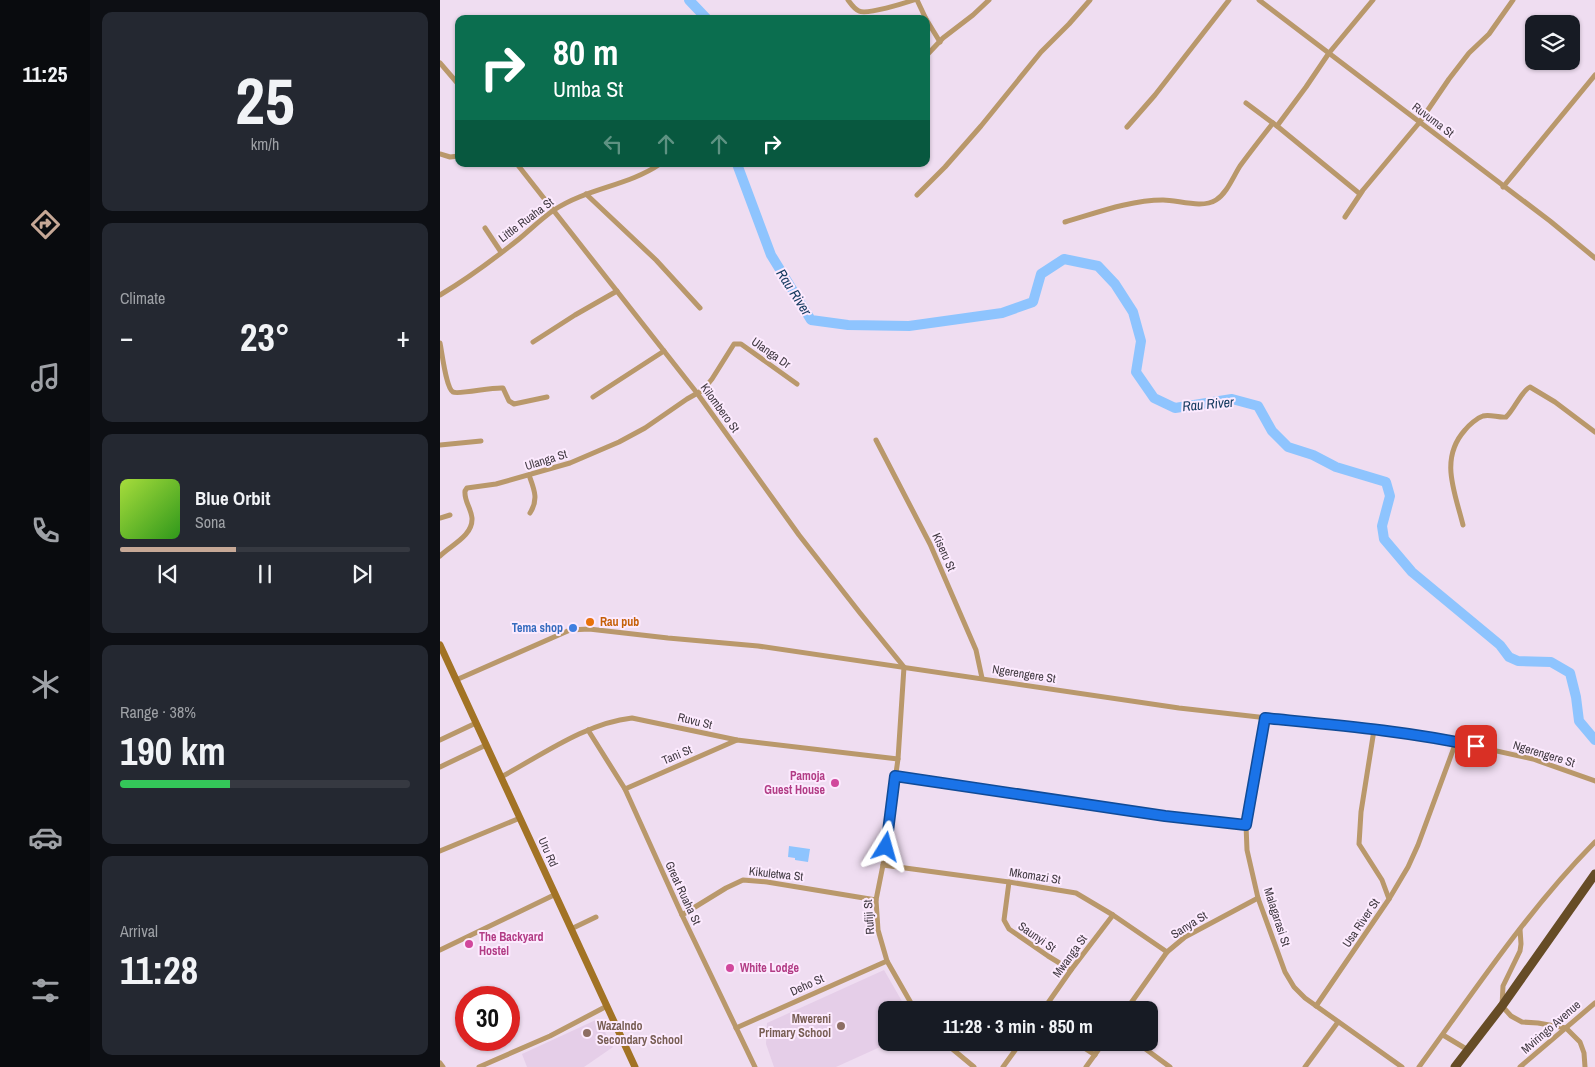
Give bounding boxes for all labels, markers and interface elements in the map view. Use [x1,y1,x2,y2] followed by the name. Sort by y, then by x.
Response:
[1525,15,1580,70] map controls
[1525,15,1580,70] button: layers
[553,29,618,76] text: 80 m
[470,35,535,100] icon: right
[235,57,295,144] text: 25
[22,59,68,89] text: 11:25
[553,74,623,104] text: Umba St
[1409,99,1457,141] street label: Ruvuma St
[599,130,627,158] icon: left
[652,130,680,158] icon: ahead
[705,130,733,158] icon: ahead
[758,130,786,158] icon: right
[251,133,279,155] text: km/h
[495,194,557,246] street label: Little Ruaha St
[28,207,63,242] icon: directions
[772,265,816,320] water label: Rau River
[120,287,165,309] text: Climate
[240,312,290,363] text: 23°
[120,318,133,356] text: −
[397,318,410,356] text: +
[748,334,794,373] street label: Ulanga Dr
[28,360,63,395] icon: music
[697,380,743,436] street label: Kilombero St
[1181,393,1236,415] water label: Rau River
[523,446,569,474] street label: Ulanga St
[195,485,270,511] text: Blue Orbit
[195,511,226,533] text: Sona
[28,513,63,548] icon: phone
[928,530,960,574] street label: Kiseru St
[154,560,182,588] icon: previous
[251,560,279,588] icon: pause
[348,560,376,588] icon: next
[600,614,639,630] place label: Rau pub
[584,616,596,628] marker: Rau pub
[512,620,563,636] place label: Tema shop
[567,622,579,634] marker: Tema shop
[991,661,1057,687] street label: Ngerengere St
[28,667,63,702] icon: climate
[120,701,196,723] text: Range · 38%
[676,709,714,733] street label: Ruvu St
[1455,725,1497,767] pin
[120,726,226,777] text: 190 km
[1462,732,1490,760] icon: arrive
[1511,737,1577,771] street label: Ngerengere St
[660,742,695,768] street label: Tani St
[764,768,826,798] place label: Pamoja Guest House
[829,777,841,789] marker: Pamoja Guest House
[28,820,63,855] icon: car
[859,820,911,872] position arrow
[534,835,562,869] street label: Uru Rd
[661,859,705,928] street label: Great Ruaha St
[748,863,804,885] street label: Kikuletwa St
[1008,864,1062,888] street label: Mkomazi St
[1260,886,1294,949] street label: Malagarasi St
[1339,895,1383,951] street label: Usa River St
[860,899,878,935] street label: Rufiji St
[1168,907,1210,942] street label: Sanya St
[1015,918,1059,956] street label: Saunyi St
[120,920,158,942] text: Arrival
[479,929,544,959] place label: The Backyard Hostel
[1049,931,1091,981] street label: Mwanga St
[463,938,475,950] marker: The Backyard Hostel
[120,945,198,996] text: 11:28
[740,960,800,976] place label: White Lodge
[724,962,736,974] marker: White Lodge
[788,970,827,1000] street label: Deho St
[28,973,63,1008] icon: filters
[455,986,520,1051] speed limit sign: 30
[1518,997,1584,1057] street label: Mviringo Avenue
[759,1011,831,1041] place label: Mwereni Primary School
[943,1013,1093,1039] text: 11:28 · 3 min · 850 m
[597,1018,683,1048] place label: Wazalndo Secondary School
[835,1020,847,1032] marker: Mwereni Primary School
[581,1027,593,1039] marker: Wazalndo Secondary School

